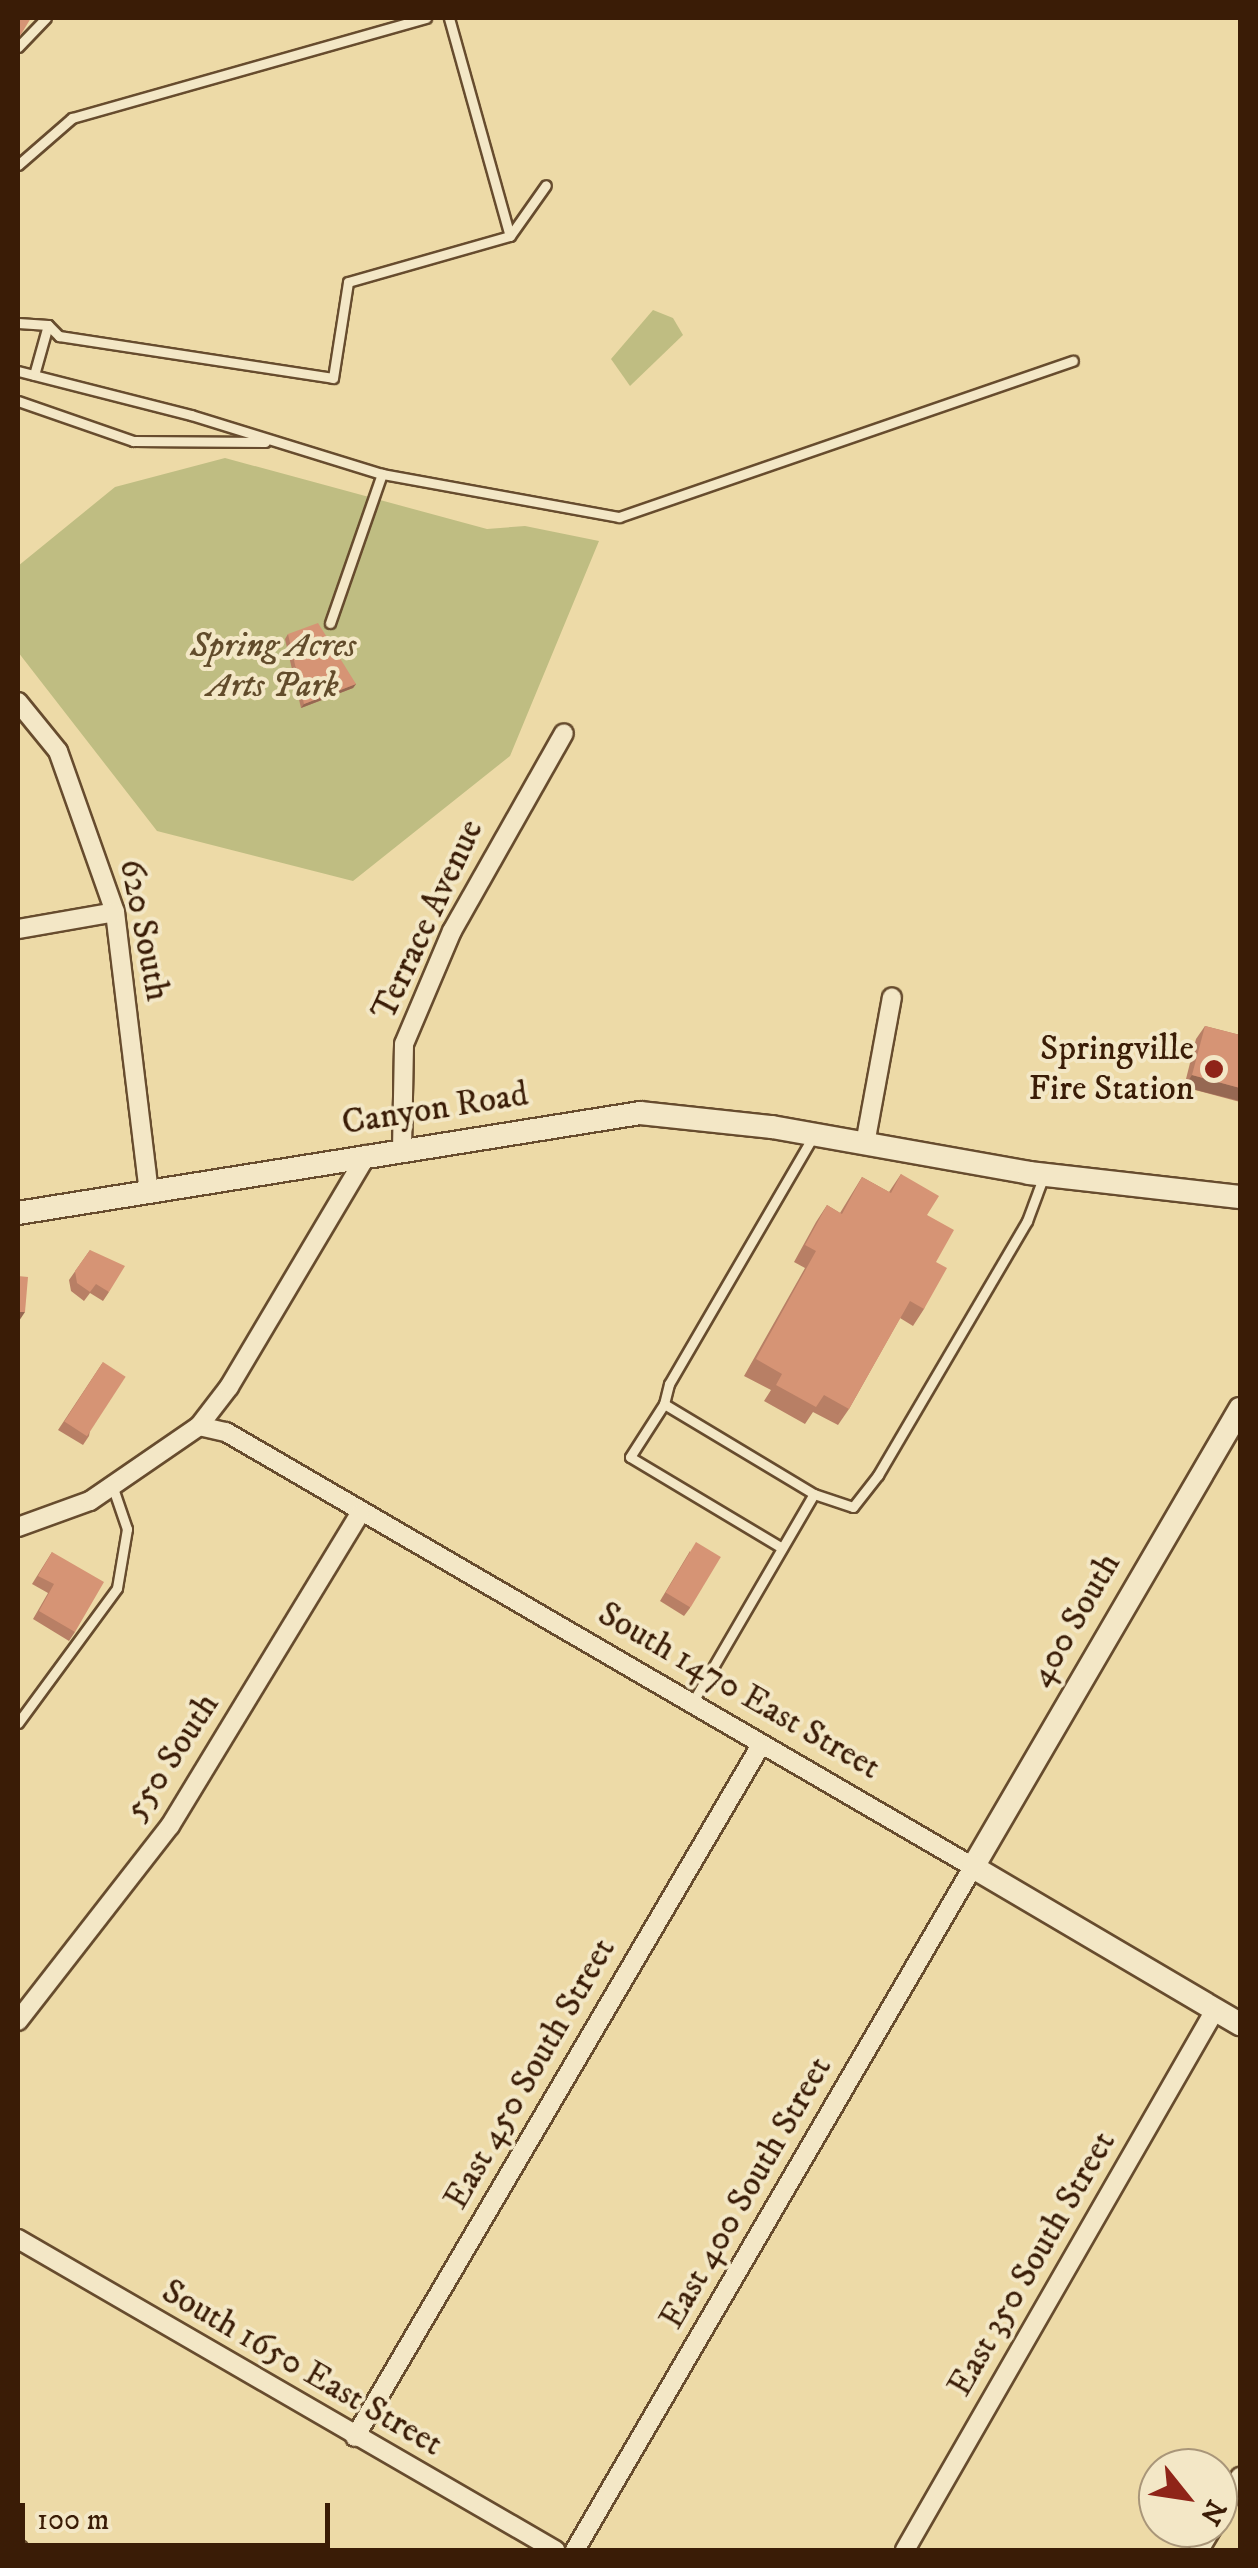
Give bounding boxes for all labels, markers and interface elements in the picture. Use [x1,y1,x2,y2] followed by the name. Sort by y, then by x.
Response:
[190,625,356,707] park label: Spring Acres Arts Park
[363,813,493,1027] street label: Terrace Avenue
[110,856,178,1004] street label: 620 South
[1029,1028,1194,1110] place label: Springville Fire Station
[1203,1058,1225,1080] marker: Springville Fire Station
[339,1074,531,1144] street label: Canyon Road
[1020,1546,1130,1694] street label: 400 South
[590,1593,888,1789] street label: South 1470 East Street
[115,1686,229,1828] street label: 550 South
[435,1931,625,2217] street label: East 450 South Street
[651,2049,841,2337] street label: East 400 South Street
[939,2124,1125,2404] street label: East 350 South Street
[154,2271,450,2465] street label: South 1650 East Street
[1138,2448,1238,2548] north arrow
[25,2483,335,2545] scale bar
[1192,2494,1234,2531] text: N
[37,2502,109,2539] text: 100 m

